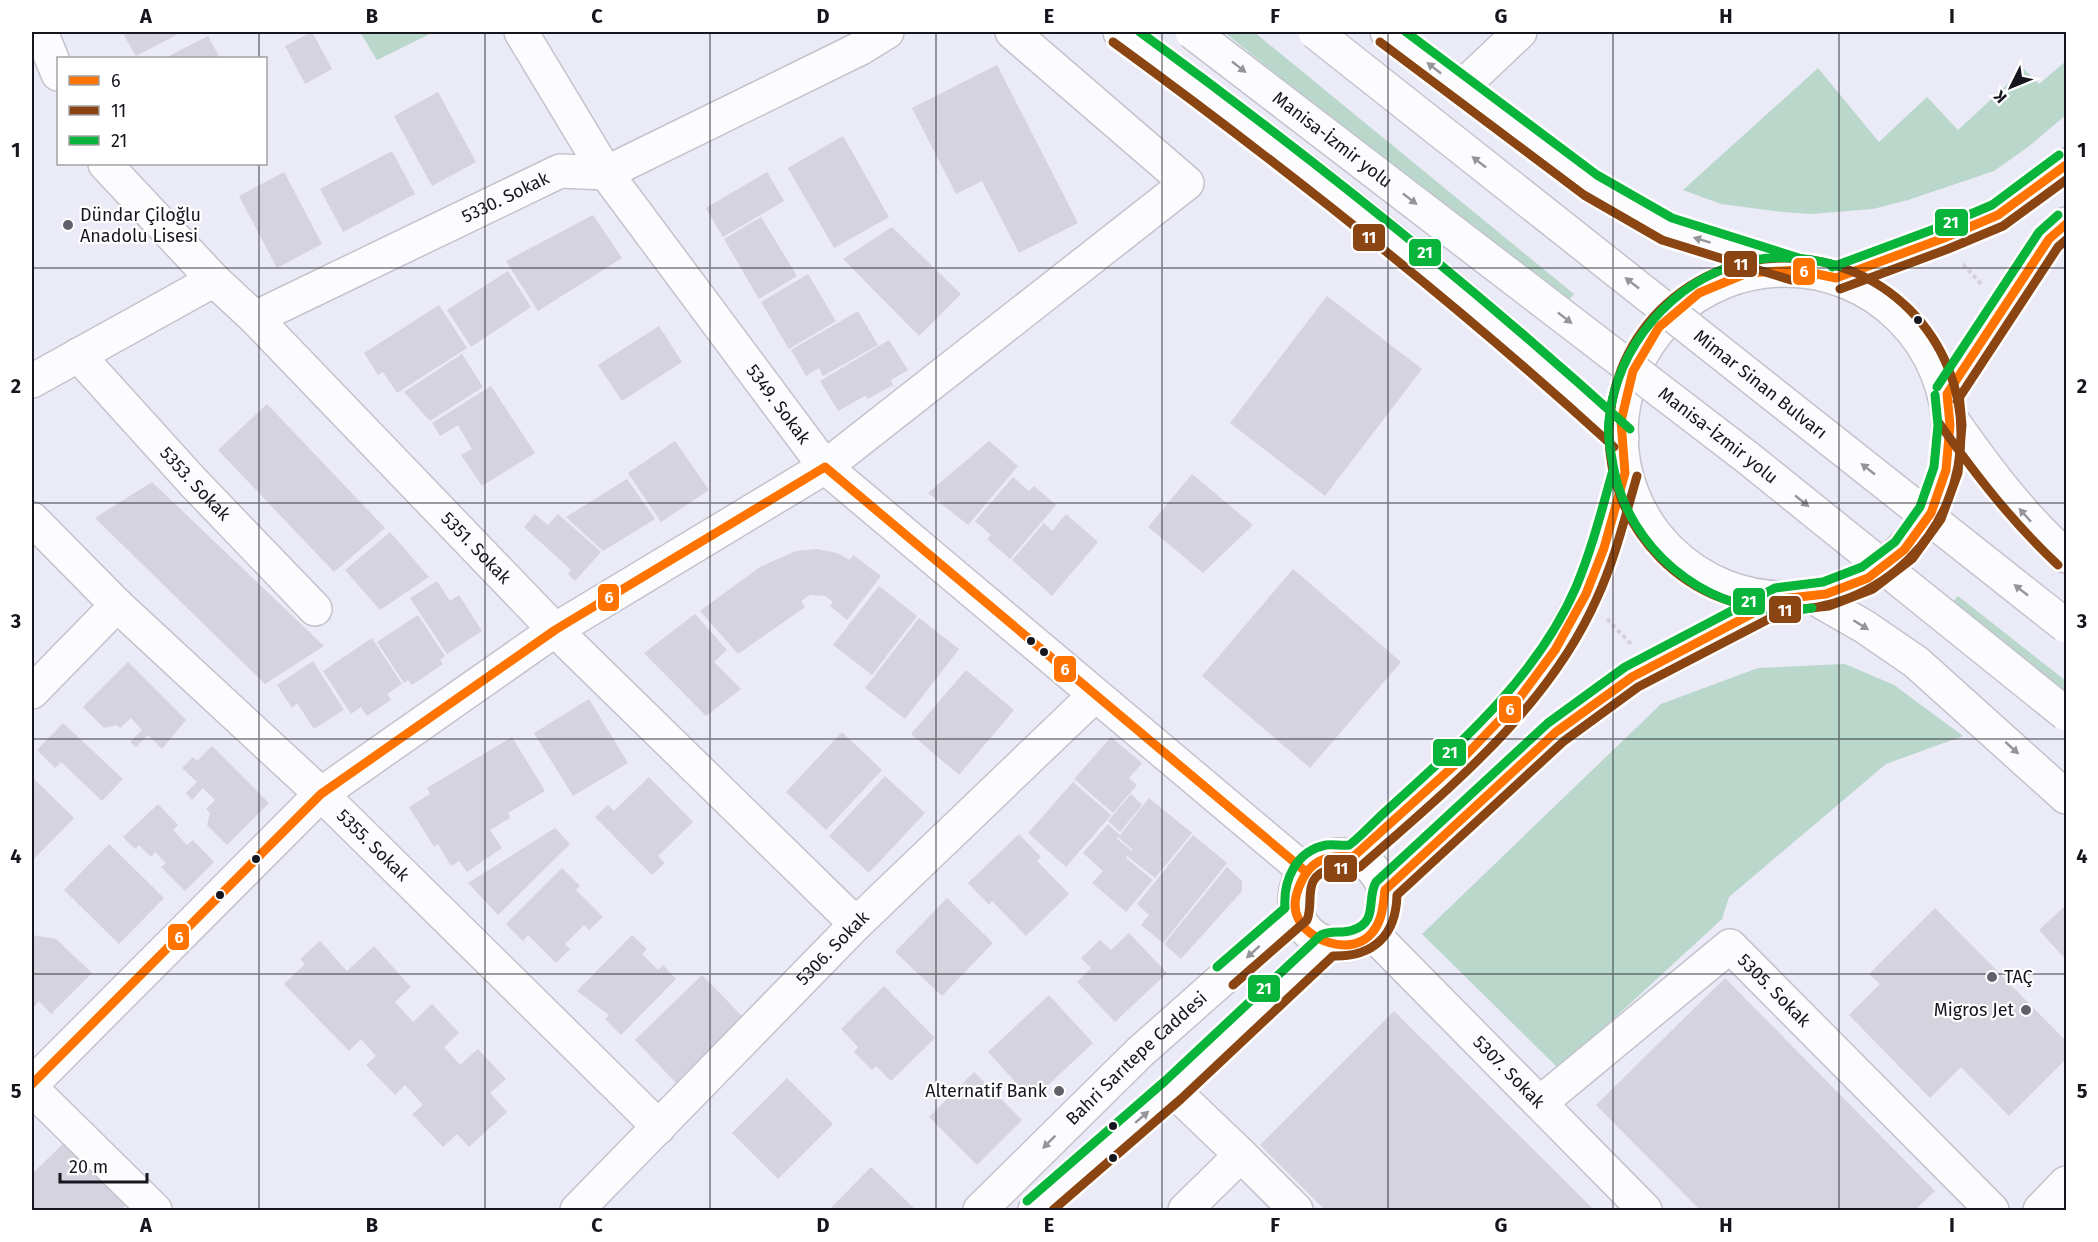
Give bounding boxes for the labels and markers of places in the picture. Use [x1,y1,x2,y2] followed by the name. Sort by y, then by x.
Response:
[80,204,201,247] place label: Dündar Çiloğlu Anadolu Lisesi
[61,218,75,232] marker: Dündar Çiloğlu Anadolu Lisesi
[1912,314,1924,326] unlabelled marker
[1025,635,1037,647] unlabelled marker
[1038,646,1050,658] unlabelled marker
[250,853,262,865] unlabelled marker
[214,889,226,901] unlabelled marker
[2004,966,2033,988] place label: TAÇ
[1985,970,1999,984] marker: TAÇ
[1934,999,2014,1021] place label: Migros Jet
[2019,1003,2033,1017] marker: Migros Jet
[925,1080,1048,1102] place label: Alternatif Bank
[1052,1084,1066,1098] marker: Alternatif Bank
[1107,1120,1119,1132] unlabelled marker
[1107,1152,1119,1164] unlabelled marker

